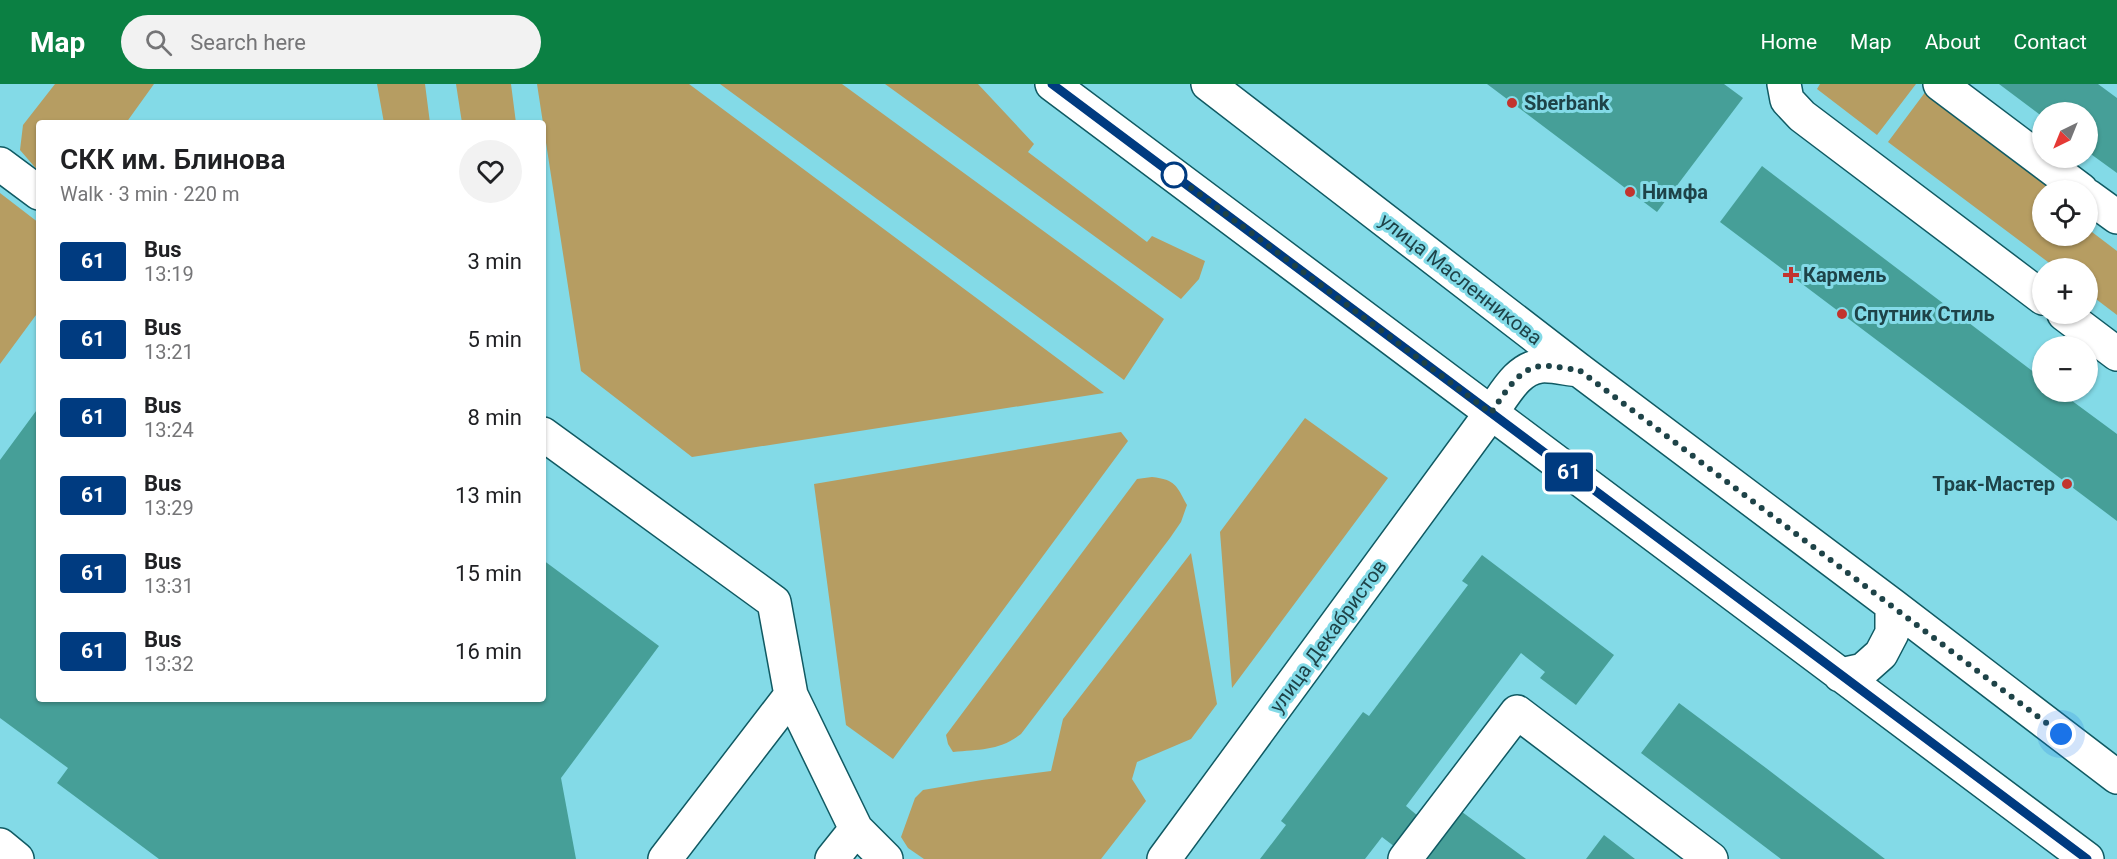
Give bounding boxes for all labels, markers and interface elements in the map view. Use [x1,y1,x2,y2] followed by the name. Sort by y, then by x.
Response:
[121,15,541,69] search box
[30,26,85,59] text: Map
[142,26,175,59] icon: search
[190,30,306,55] text: Search here
[1761,30,1817,54] text: Home
[1850,30,1892,54] text: Map
[1925,30,1981,54] text: About
[2014,30,2087,54] text: Contact
[1524,91,1610,115] place label: Sberbank
[1505,96,1519,110] marker: Sberbank
[2032,102,2098,168] north arrow
[2032,102,2098,402] map controls
[459,140,522,203] button: heart
[60,143,286,176] text: СКК им. Блинова
[1161,162,1187,188] unlabelled marker
[1642,180,1708,204] place label: Нимфа
[2032,180,2098,246] button: locate
[60,182,239,206] text: Walk · 3 min · 220 m
[1623,185,1637,199] marker: Нимфа
[1375,208,1547,350] street label: улица Масленникова
[144,237,182,262] text: Bus
[81,249,105,273] text: 61
[467,249,522,274] text: 3 min
[2032,258,2098,324] button: +
[144,262,194,286] text: 13:19
[1803,263,1886,287] place label: Кармель
[1784,268,1798,282] marker: Кармель
[1854,302,1995,326] place label: Спутник Стиль
[1835,307,1849,321] marker: Спутник Стиль
[144,315,182,340] text: Bus
[81,327,105,351] text: 61
[467,327,522,352] text: 5 min
[2032,336,2098,402] button: −
[144,340,194,364] text: 13:21
[144,393,182,418] text: Bus
[81,405,105,429] text: 61
[467,405,522,430] text: 8 min
[144,418,194,442] text: 13:24
[1542,452,1596,492] line badge: 61
[1557,460,1581,484] text: 61
[144,471,182,496] text: Bus
[1932,472,2055,496] place label: Трак-Мастер
[2060,477,2074,491] marker: Трак-Мастер
[81,483,105,507] text: 61
[455,483,522,508] text: 13 min
[144,496,194,520] text: 13:29
[144,549,182,574] text: Bus
[1264,555,1392,717] street label: улица Декабристов
[81,561,105,585] text: 61
[455,561,522,586] text: 15 min
[144,574,194,598] text: 13:31
[144,627,182,652] text: Bus
[81,639,105,663] text: 61
[455,639,522,664] text: 16 min
[144,652,194,676] text: 13:32
[2046,719,2076,749] your location

